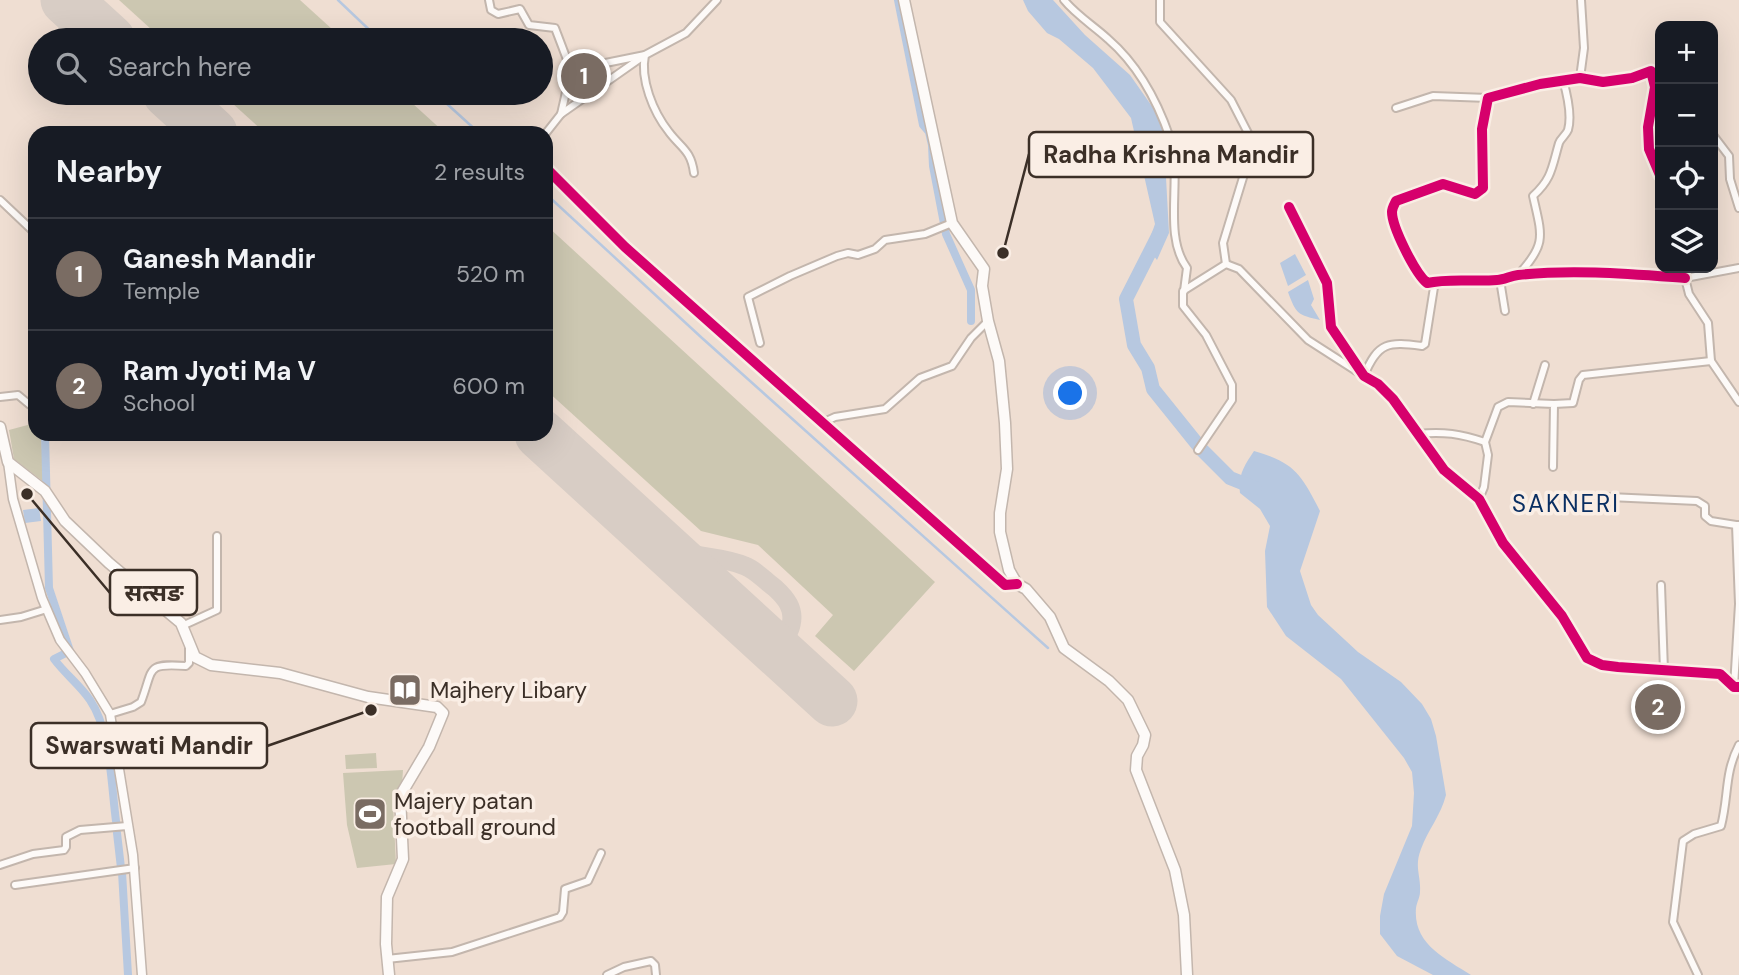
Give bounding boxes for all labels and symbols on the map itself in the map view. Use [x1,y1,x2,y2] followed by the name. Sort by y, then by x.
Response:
[561,50,607,102] pin: 1
[1029,132,1313,177] callout: Radha Krishna Mandir
[1043,139,1299,170] text: Radha Krishna Mandir
[1053,376,1087,410] your location
[1512,488,1620,519] district label: SAKNERI
[110,570,197,615] callout: सत्सङ
[125,577,184,608] text: सत्सङ
[386,671,424,709] library icon: Majhery Libary
[430,675,587,705] place label: Majhery Libary
[1635,681,1681,733] pin: 2
[31,723,267,768] callout: Swarswati Mandir
[45,730,253,761] text: Swarswati Mandir
[394,786,556,842] place label: Majery patan football ground
[351,795,389,833] sports icon: Majery patan football ground

